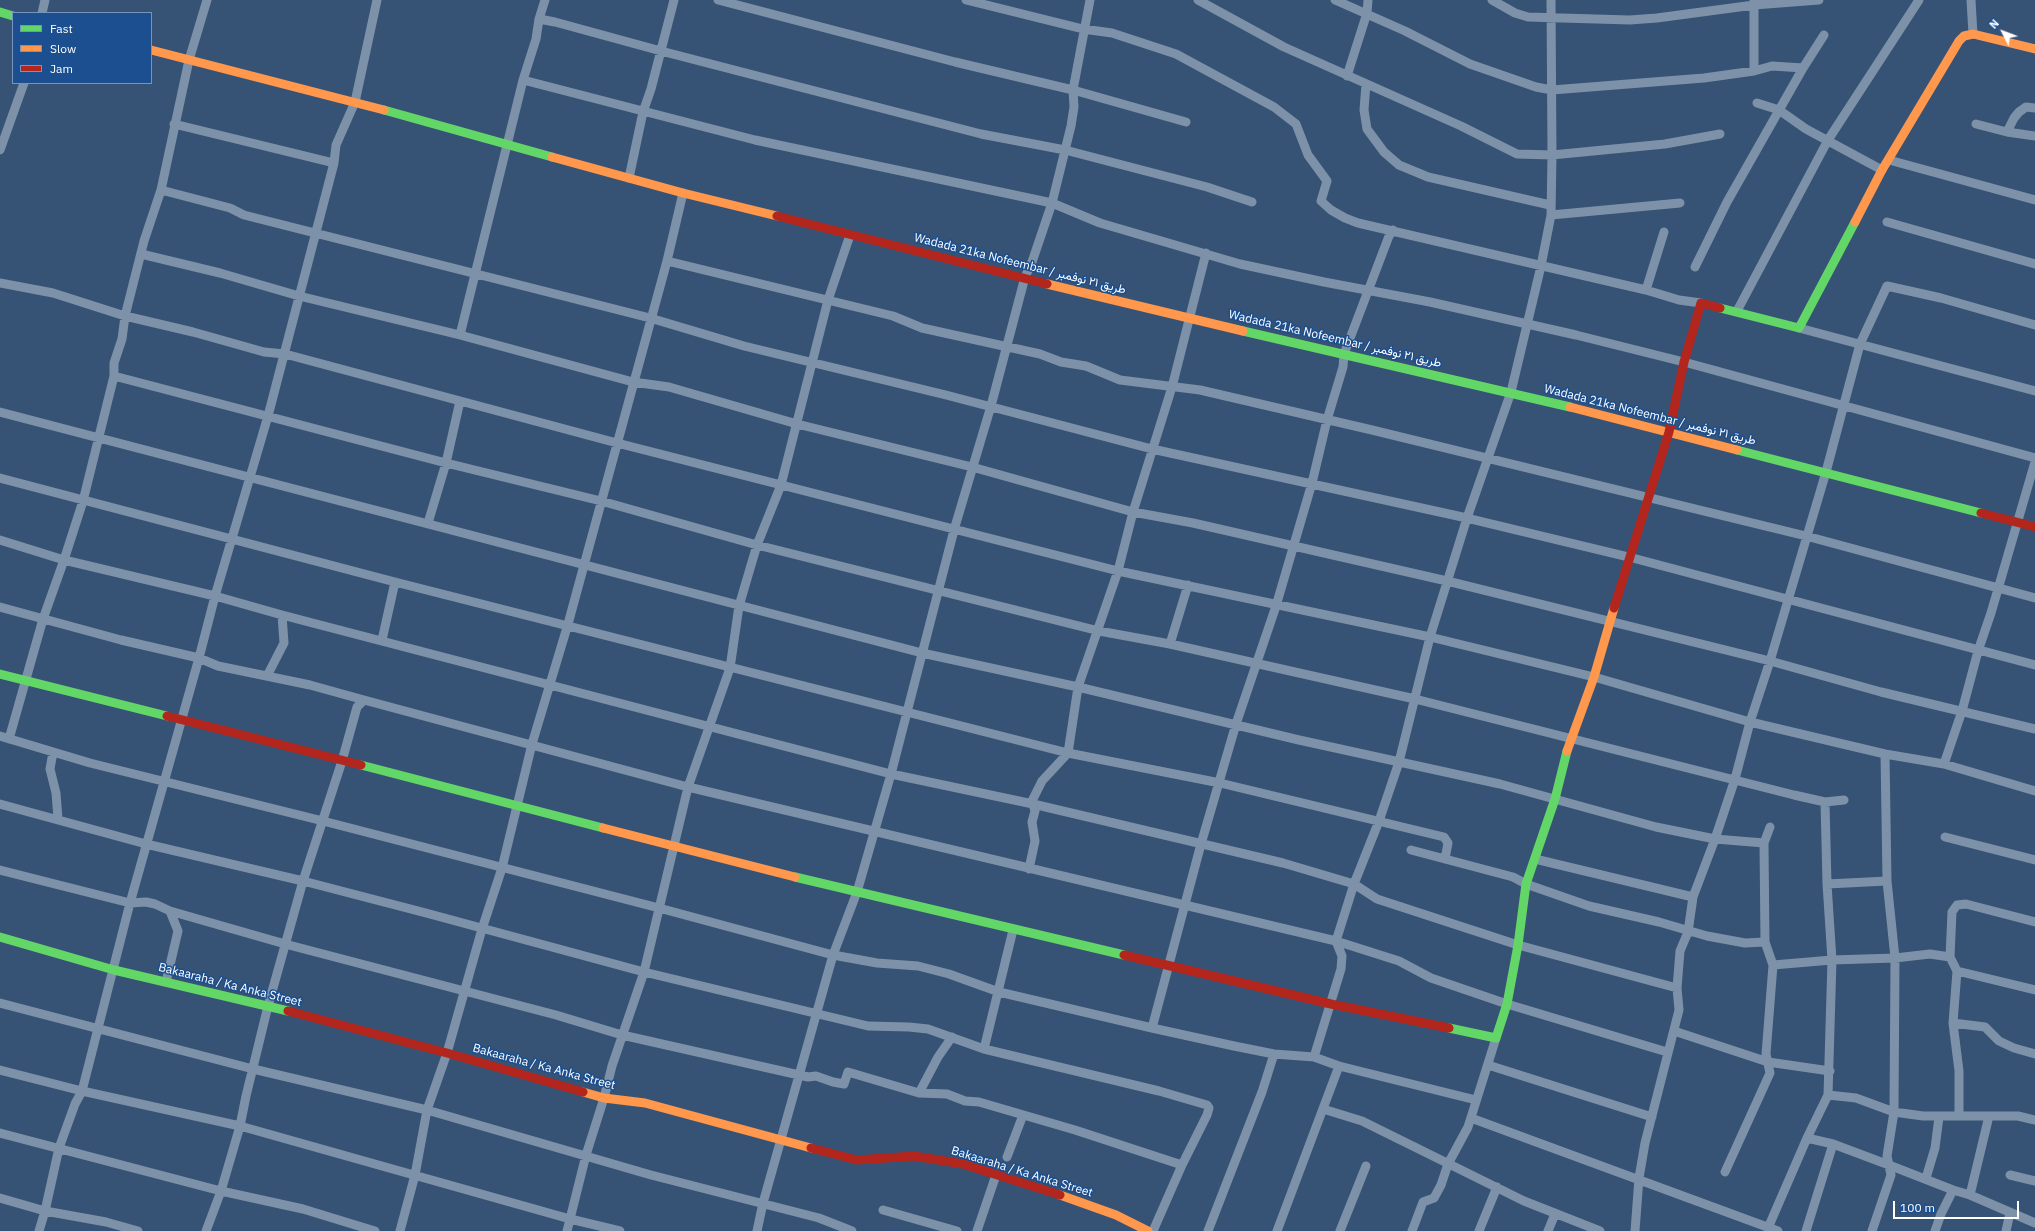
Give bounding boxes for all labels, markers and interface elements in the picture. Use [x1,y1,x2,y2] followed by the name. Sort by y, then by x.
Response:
[12,12,152,84] legend
[1983,12,2023,52] north arrow
[1986,16,2002,32] text: N
[50,21,73,36] text: Fast
[50,41,76,56] text: Slow
[50,61,73,76] text: Jam
[913,231,1127,297] street label: Wadada 21ka Nofeembar / طريق ٢١ نوفمبر
[1227,307,1443,371] street label: Wadada 21ka Nofeembar / طريق ٢١ نوفمبر
[1543,382,1757,448] street label: Wadada 21ka Nofeembar / طريق ٢١ نوفمبر
[157,960,303,1010] street label: Bakaaraha / Ka Anka Street
[471,1041,617,1093] street label: Bakaaraha / Ka Anka Street
[950,1144,1094,1200] street label: Bakaaraha / Ka Anka Street
[1895,1193,2021,1219] scale bar
[1900,1200,1935,1215] text: 100 m

